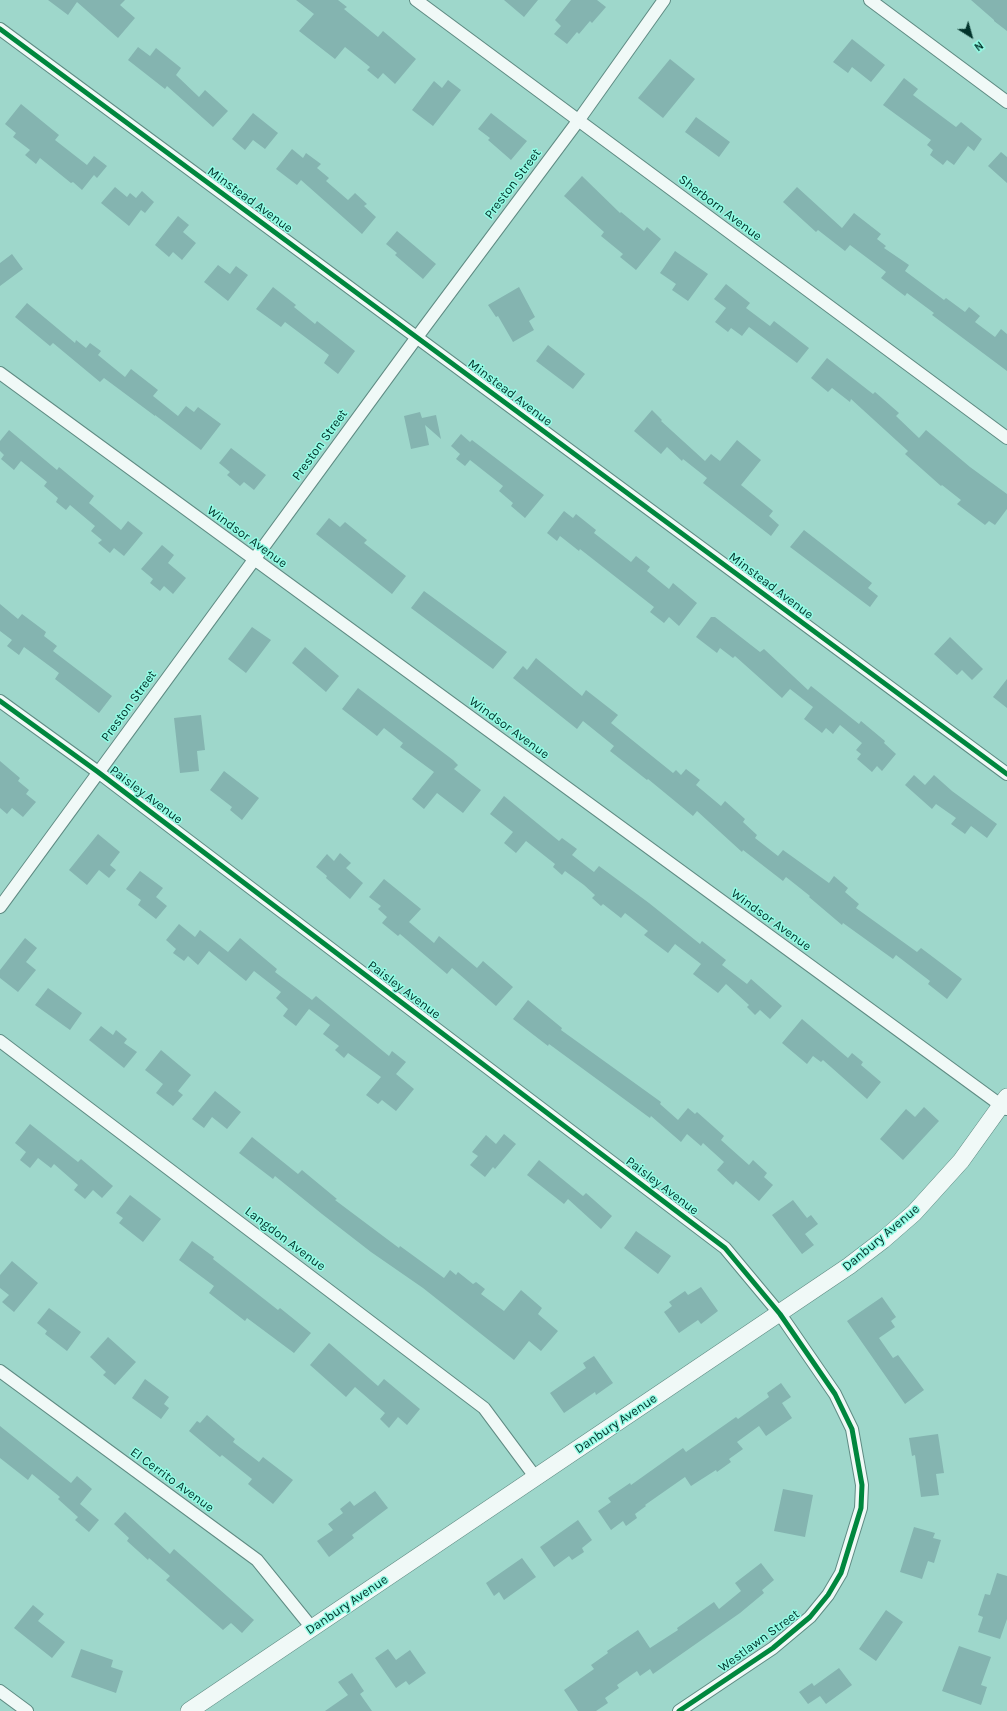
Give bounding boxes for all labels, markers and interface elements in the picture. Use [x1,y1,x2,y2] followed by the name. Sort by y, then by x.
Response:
[951,16,991,56] north arrow
[971,38,986,54] text: N
[481,146,545,222] street label: Preston Street
[204,164,296,236] street label: Minstead Avenue
[675,172,765,244] street label: Sherborn Avenue
[465,356,555,430] street label: Minstead Avenue
[289,406,351,484] street label: Preston Street
[204,503,290,571] street label: Windsor Avenue
[726,549,816,623] street label: Minstead Avenue
[98,667,160,745] street label: Preston Street
[466,694,552,762] street label: Windsor Avenue
[106,763,186,827] street label: Paisley Avenue
[728,886,814,954] street label: Windsor Avenue
[364,958,444,1022] street label: Paisley Avenue
[622,1154,702,1218] street label: Paisley Avenue
[839,1201,923,1275] street label: Danbury Avenue
[242,1204,328,1274] street label: Langdon Avenue
[572,1391,660,1457] street label: Danbury Avenue
[127,1444,217,1516] street label: El Cerrito Avenue
[303,1572,391,1638] street label: Danbury Avenue
[715,1606,803,1676] street label: Westlawn Street

